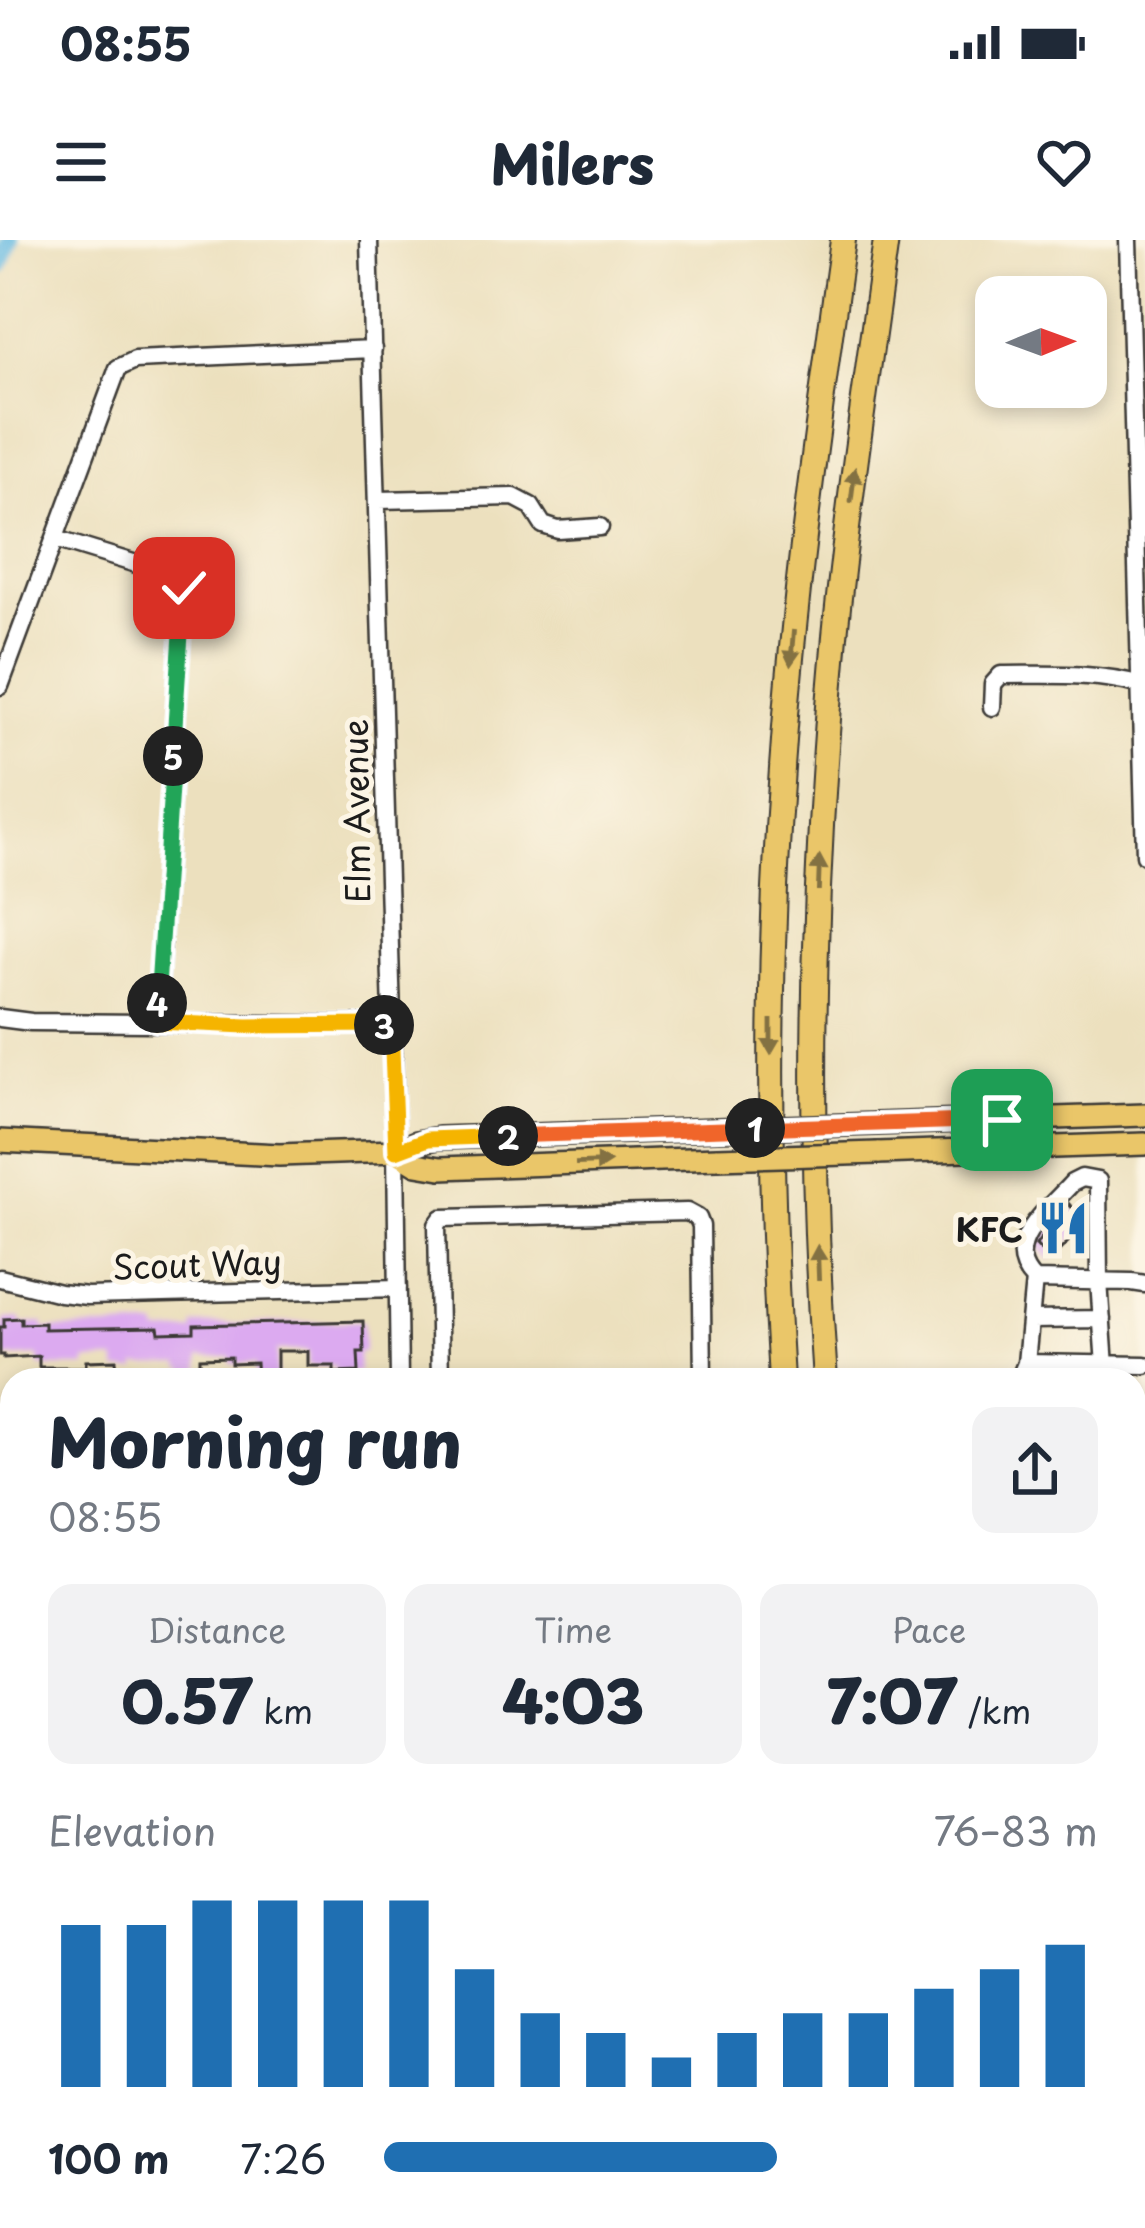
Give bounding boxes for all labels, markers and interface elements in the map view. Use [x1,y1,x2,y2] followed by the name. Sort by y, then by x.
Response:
[60,8,192,76] text: 08:55
[491,122,654,203] text: Milers
[48,129,114,195] icon: menu
[1031,129,1097,195] icon: heart
[975,276,1107,408] north arrow
[975,276,1107,408] map controls
[843,466,862,503] one-way arrow
[133,537,235,639] pin
[151,555,217,621] icon: check
[782,630,801,667] one-way arrow
[328,719,382,903] street label: Elm Avenue
[143,726,203,786] pin: 5
[162,731,184,781] text: 5
[810,853,829,891] one-way arrow
[127,973,187,1033] pin: 4
[146,978,168,1028] text: 4
[354,995,414,1055] pin: 3
[373,1000,395,1050] text: 3
[761,1019,781,1057] one-way arrow
[951,1069,1053,1171] pin
[969,1087,1035,1153] icon: arrive
[725,1098,785,1158] pin: 1
[747,1103,763,1153] text: 1
[478,1106,538,1166] pin: 2
[496,1111,520,1161] text: 2
[575,1153,613,1172] one-way arrow
[1034,1199,1092,1257] restaurant icon: KFC
[956,1203,1023,1253] place label: KFC
[111,1235,283,1291] street label: Scout Way
[808,1243,827,1281] one-way arrow
[48,1391,462,1490] text: Morning run
[972,1407,1098,1533] button: share
[48,1486,162,1545] text: 08:55
[148,1604,286,1654] text: Distance
[534,1604,612,1654] text: Time
[892,1604,966,1654] text: Pace
[121,1654,253,1744] text: 0.57
[502,1654,644,1744] text: 4:03
[827,1654,957,1744] text: 7:07
[253,1685,313,1735] text: km
[957,1685,1031,1735] text: /km
[48,1800,216,1859] text: Elevation
[933,1800,1098,1859] text: 76–83 m
[48,2128,170,2187] text: 100 m
[240,2128,326,2187] text: 7:26

